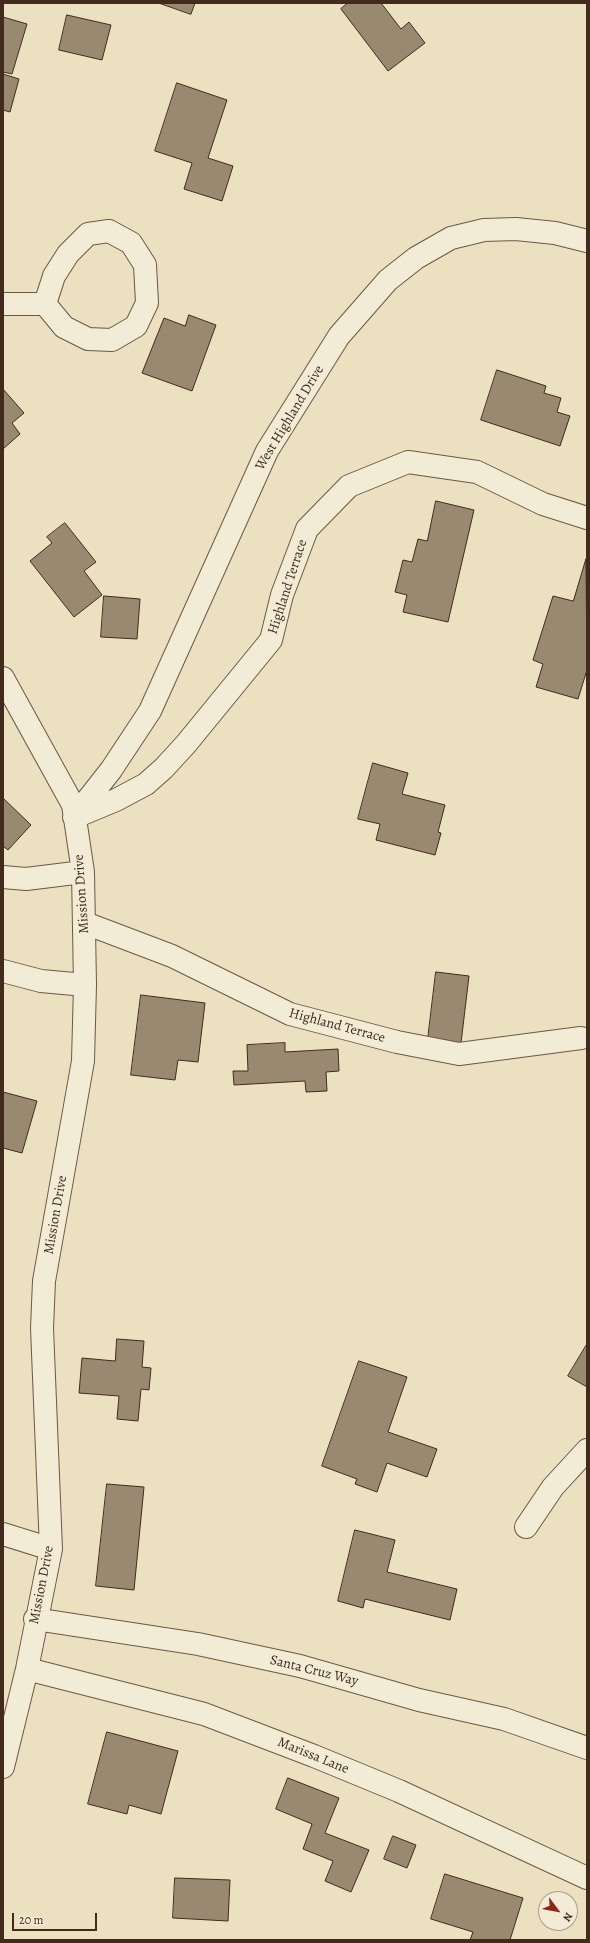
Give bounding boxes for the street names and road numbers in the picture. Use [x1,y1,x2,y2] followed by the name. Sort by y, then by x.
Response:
[252,362,328,474] street label: West Highland Drive
[265,537,311,637] street label: Highland Terrace
[71,854,93,934] street label: Mission Drive
[287,1005,387,1047] street label: Highland Terrace
[41,1174,71,1256] street label: Mission Drive
[26,1544,58,1626] street label: Mission Drive
[268,1652,360,1690] street label: Santa Cruz Way
[275,1734,351,1778] street label: Marissa Lane

